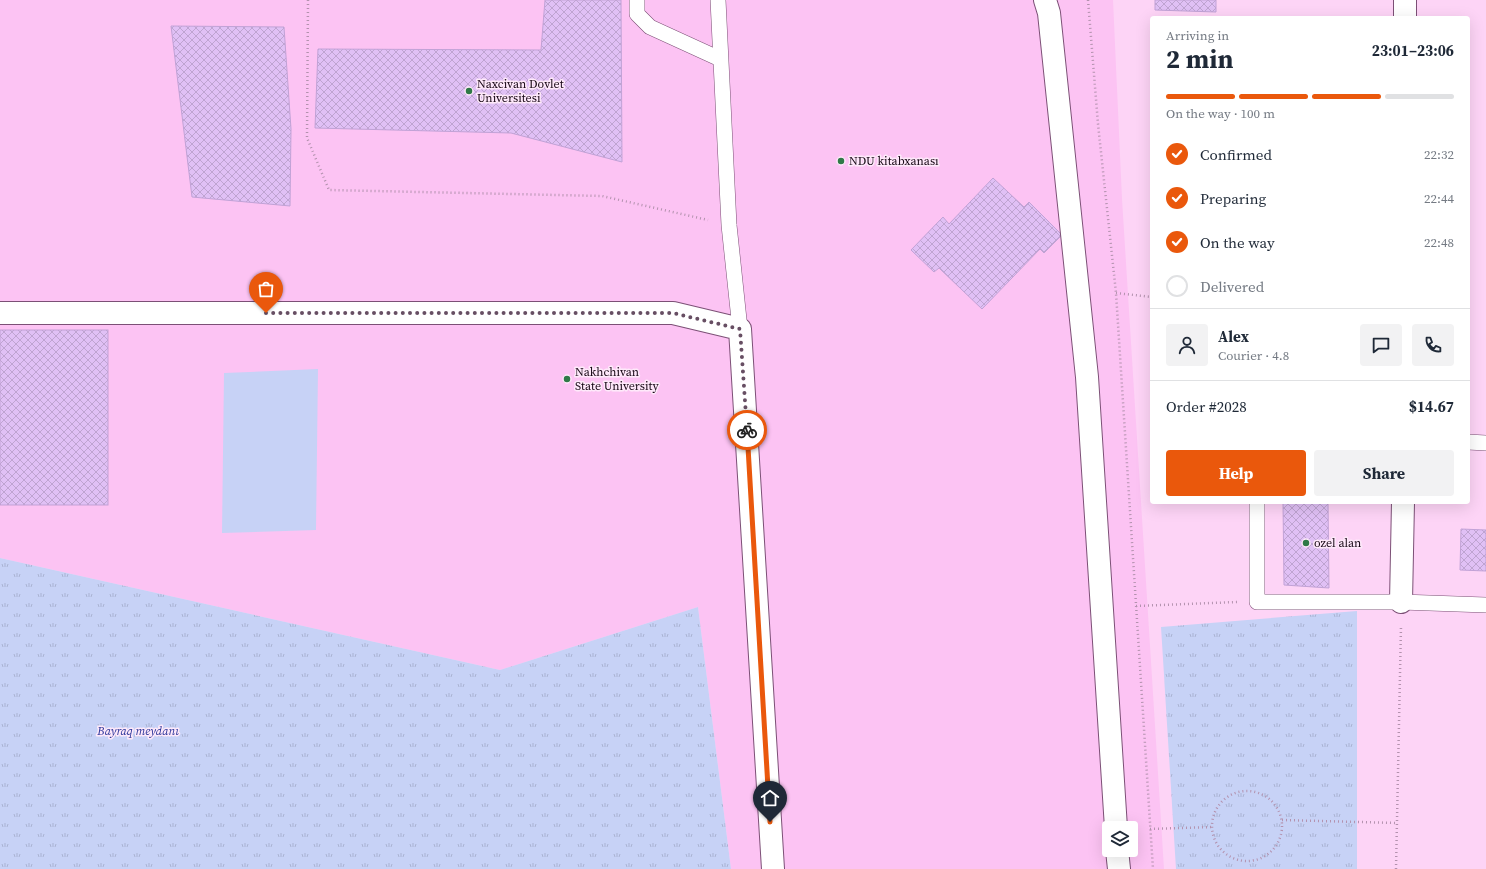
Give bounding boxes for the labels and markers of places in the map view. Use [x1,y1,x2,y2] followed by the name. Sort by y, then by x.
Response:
[477,76,564,106] place label: Naxcivan Dovlet Universitesi
[464,86,474,96] marker: Naxcivan Dovlet Universitesi
[849,153,939,169] place label: NDU kitabxanası
[836,156,846,166] marker: NDU kitabxanası
[249,272,283,313] pin
[575,364,659,394] place label: Nakhchivan State University
[562,374,572,384] marker: Nakhchivan State University
[1314,535,1361,551] place label: ozel alan
[1301,538,1311,548] marker: ozel alan
[753,781,787,822] pin

